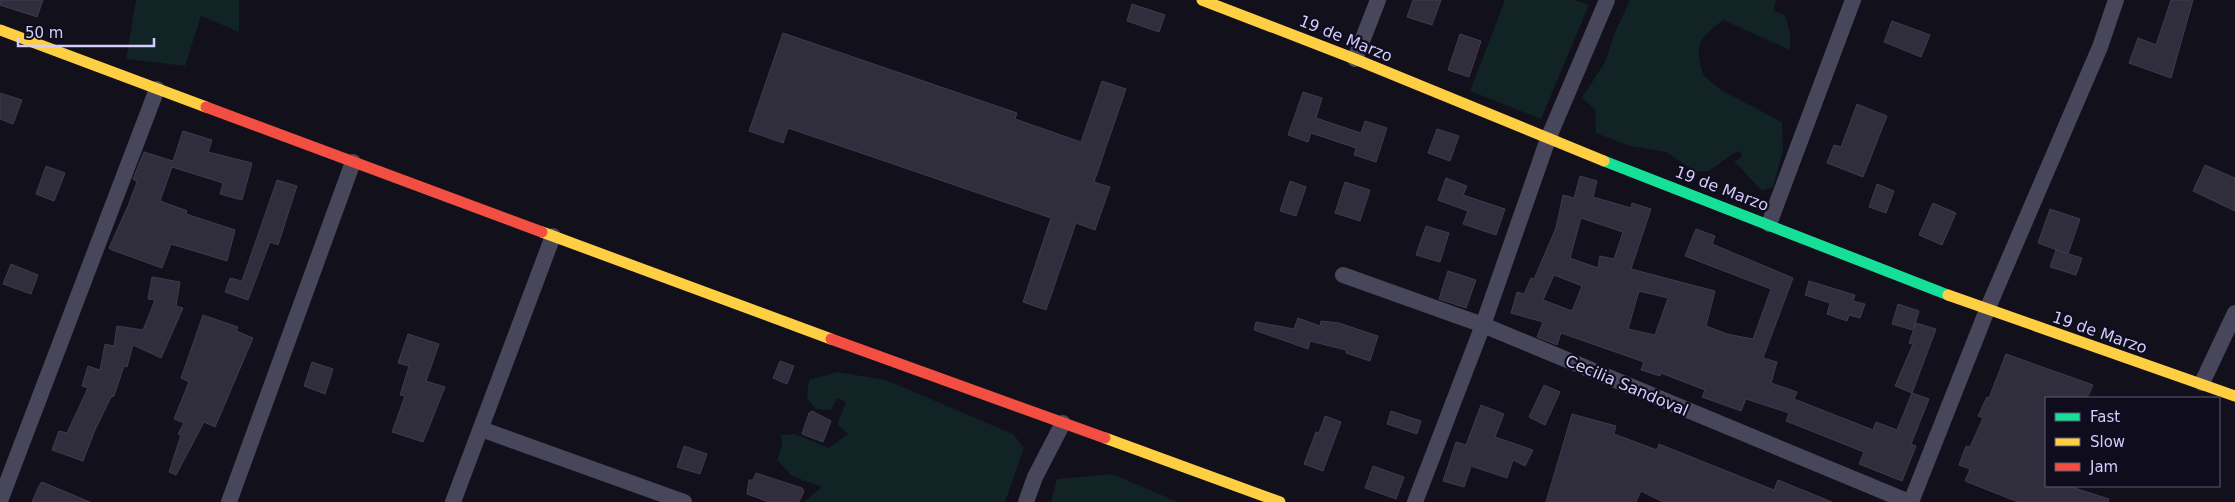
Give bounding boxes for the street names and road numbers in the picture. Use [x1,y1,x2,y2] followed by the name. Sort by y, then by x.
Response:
[1296,11,1395,66] street label: 19 de Marzo
[1672,162,1771,215] street label: 19 de Marzo
[2050,307,2150,358] street label: 19 de Marzo
[1562,351,1691,420] street label: Cecilia Sandoval

